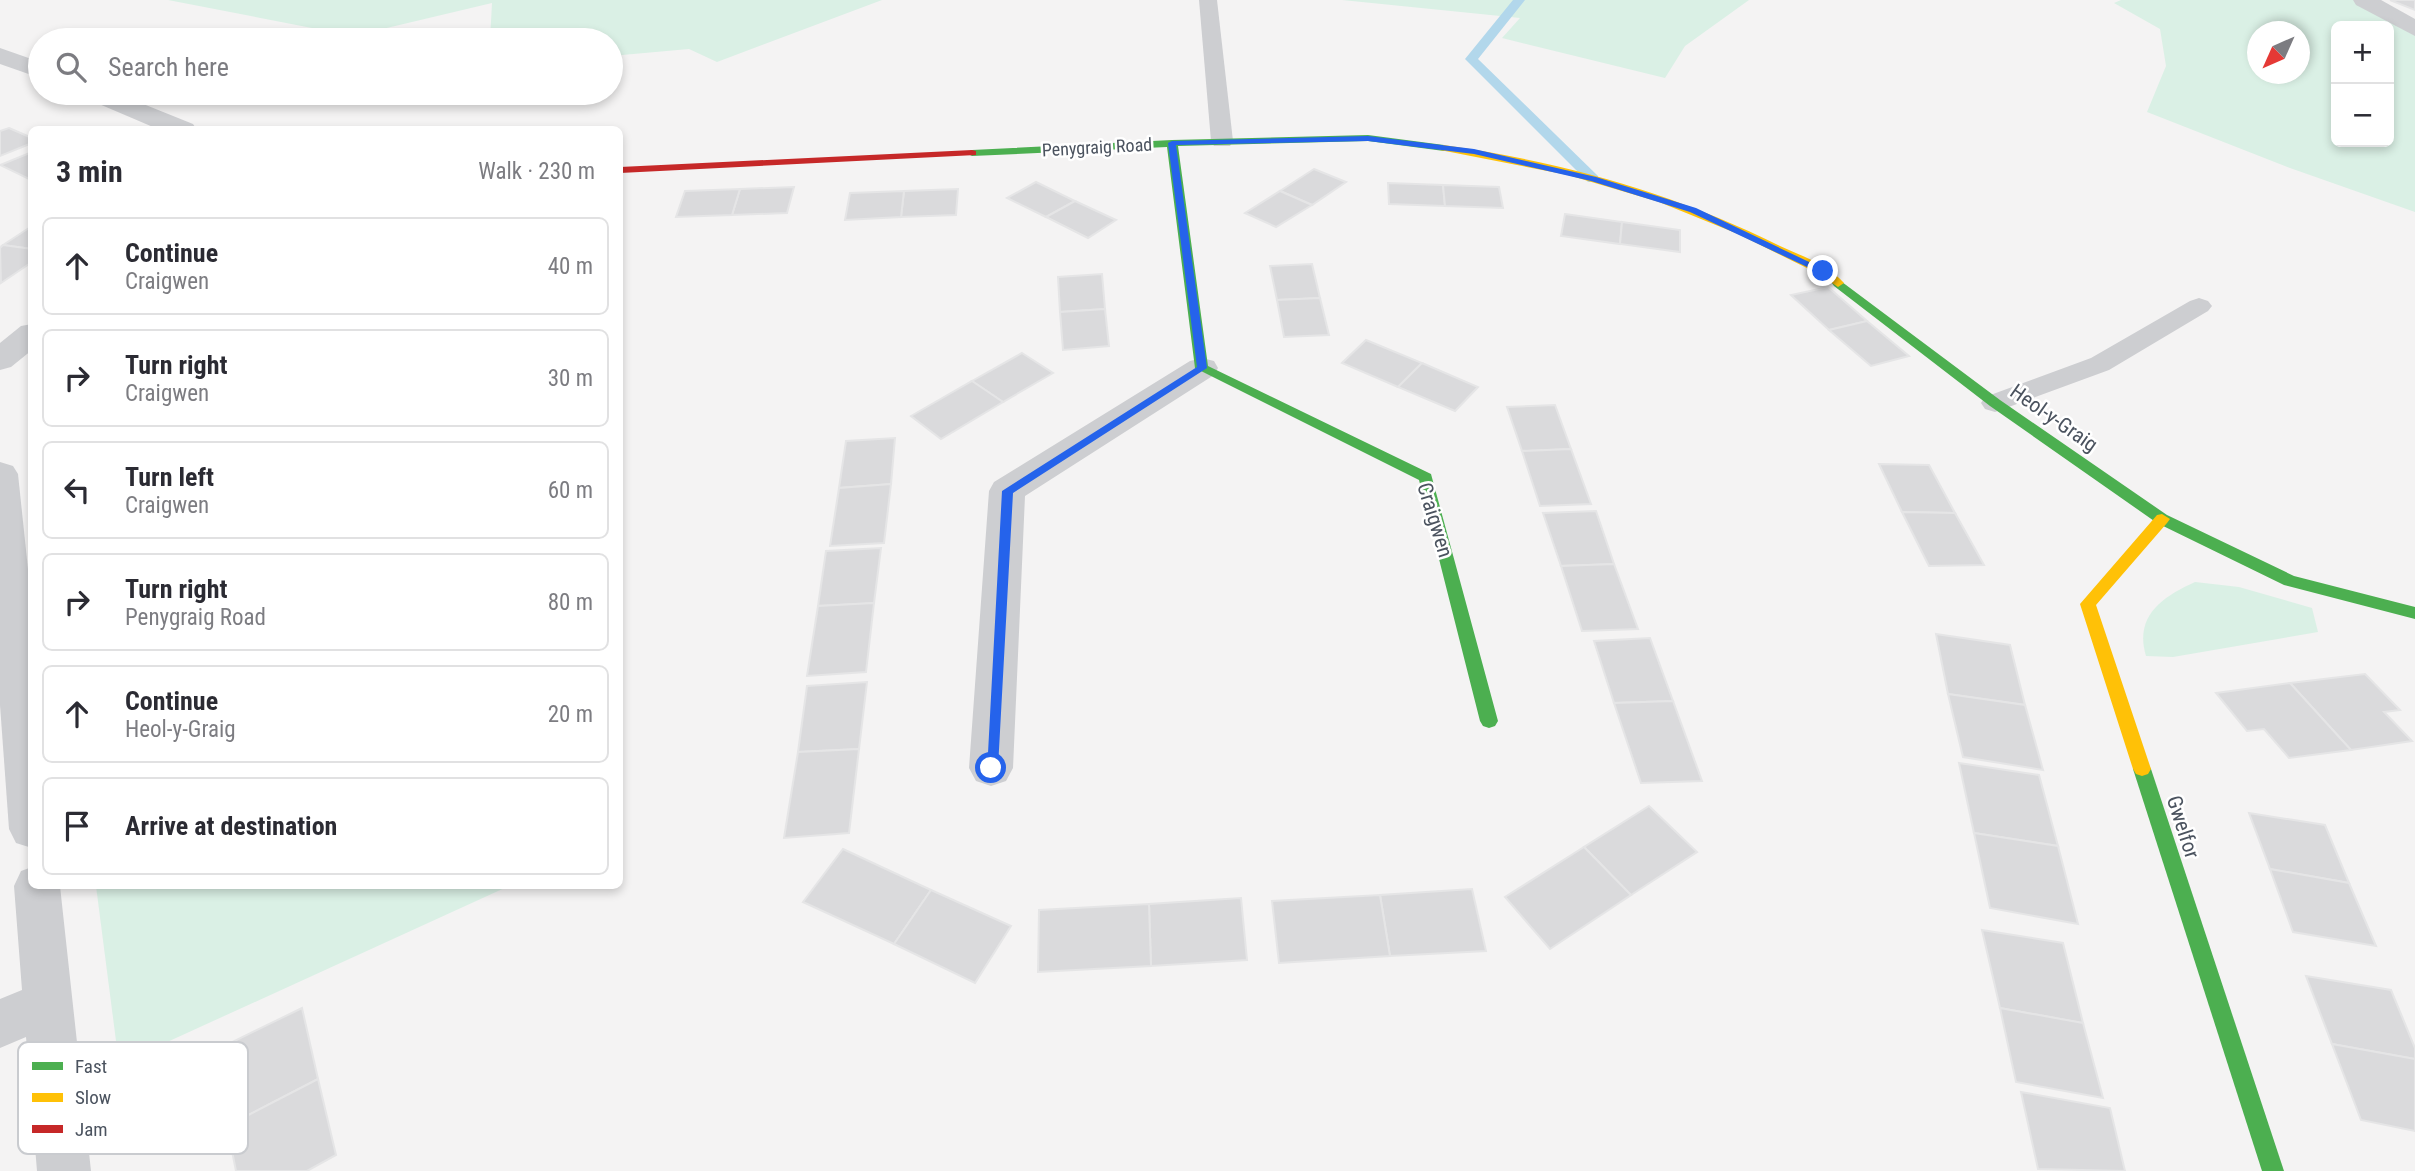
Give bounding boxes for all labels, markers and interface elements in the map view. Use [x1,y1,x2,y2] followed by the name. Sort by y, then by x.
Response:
[2247,21,2310,84] north arrow
[2331,21,2394,147] map controls
[2331,21,2394,84] button: +
[28,28,623,105] search box
[52,48,90,86] icon: search
[108,52,229,82] text: Search here
[2331,84,2394,147] button: −
[1041,134,1153,160] street label: Penygraig Road
[56,154,123,189] text: 3 min
[478,158,595,185] text: Walk · 230 m
[125,238,218,268] text: Continue
[58,247,96,285] icon: ahead
[548,253,593,280] text: 40 m
[1807,255,1838,286] route end
[125,268,209,295] text: Craigwen
[125,350,227,380] text: Turn right
[58,359,96,397] icon: right
[548,365,593,392] text: 30 m
[2006,379,2102,457] street label: Heol-y-Graig
[125,380,209,407] text: Craigwen
[125,462,214,492] text: Turn left
[58,471,96,509] icon: left
[548,477,593,504] text: 60 m
[1412,480,1458,560] street label: Craigwen
[125,492,209,519] text: Craigwen
[125,574,227,604] text: Turn right
[58,583,96,621] icon: right
[548,589,593,616] text: 80 m
[125,604,266,631] text: Penygraig Road
[125,686,218,716] text: Continue
[58,695,96,733] icon: ahead
[548,701,593,728] text: 20 m
[125,716,236,743] text: Heol-y-Graig
[975,752,1006,783] route start
[2162,793,2204,861] street label: Gwelfor
[58,807,96,845] icon: arrive
[125,811,337,841] text: Arrive at destination
[18,1042,248,1154] legend
[75,1055,107,1078] text: Fast
[75,1086,111,1109] text: Slow
[75,1118,108,1141] text: Jam

